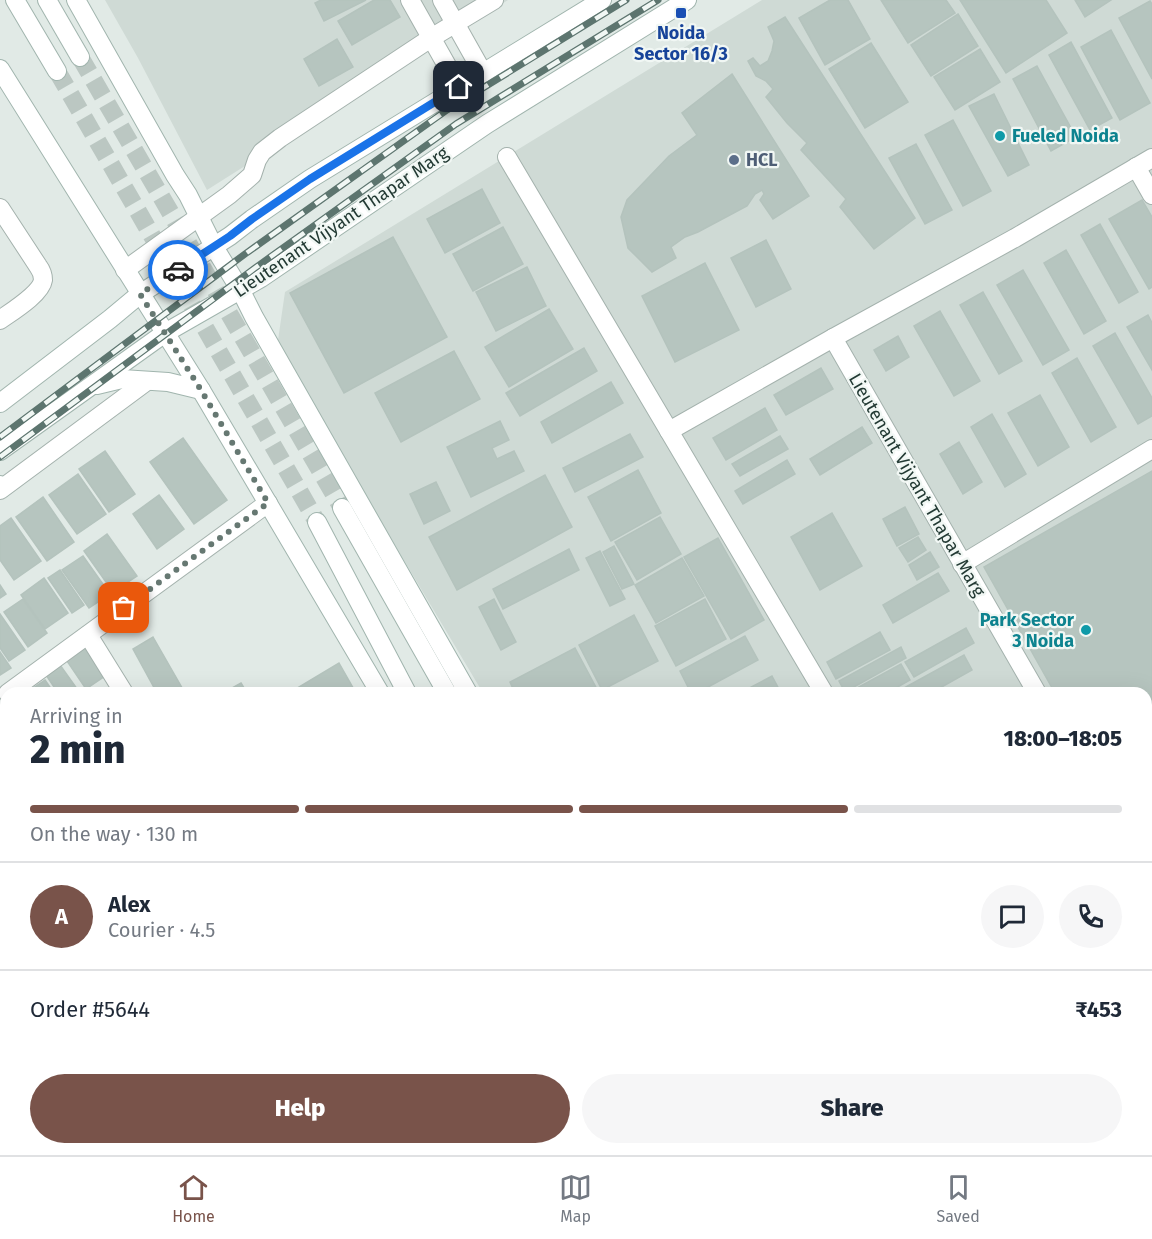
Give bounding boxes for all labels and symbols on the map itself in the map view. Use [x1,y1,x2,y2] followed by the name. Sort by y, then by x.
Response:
[674,6,688,20] marker: Noida Sector 16/3
[634,22,728,65] place label: Noida Sector 16/3
[433,61,484,112] pin
[1012,125,1119,147] place label: Fueled Noida
[993,129,1007,143] marker: Fueled Noida
[229,141,453,302] street label: Lieutenant Vijyant Thapar Marg
[746,149,778,171] place label: HCL
[727,153,741,167] marker: HCL
[148,240,208,300] courier
[844,369,990,601] street label: Lieutenant Vijyant Thapar Marg
[98,582,149,633] pin
[980,609,1075,652] place label: Park Sector 3 Noida
[1079,623,1093,637] marker: Park Sector 3 Noida

